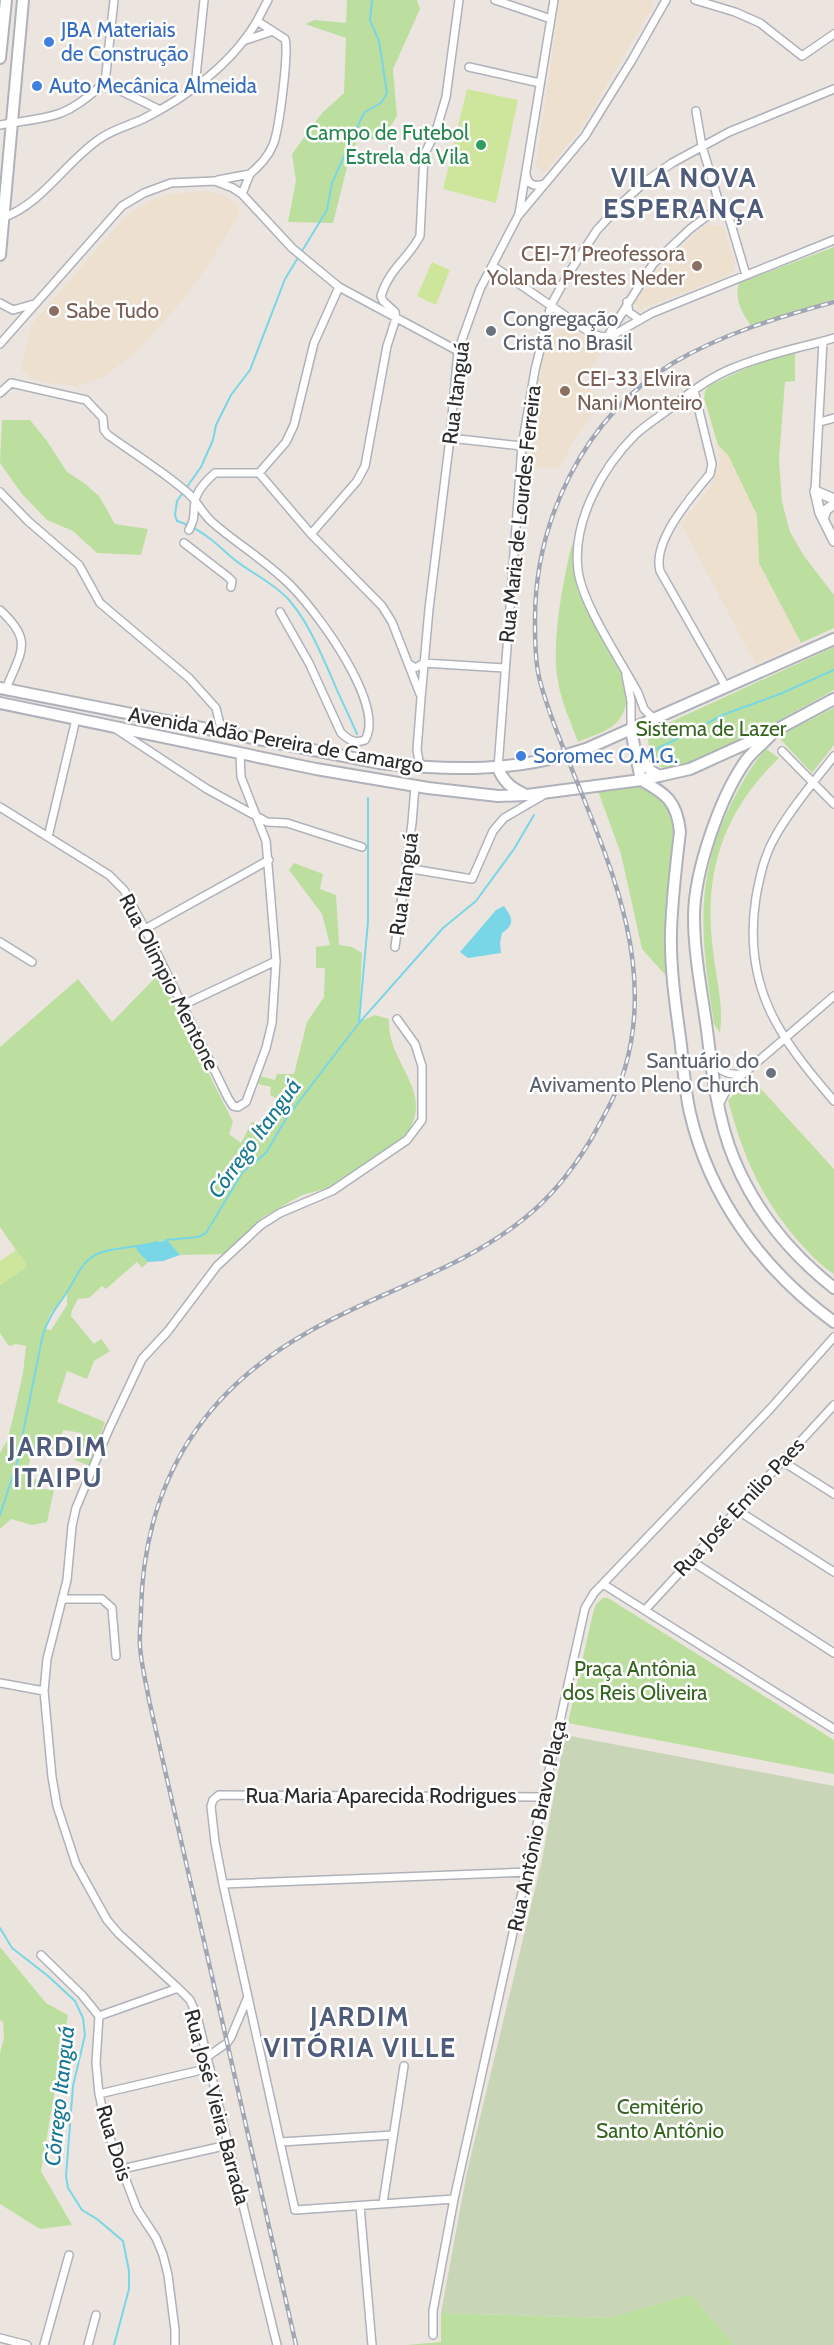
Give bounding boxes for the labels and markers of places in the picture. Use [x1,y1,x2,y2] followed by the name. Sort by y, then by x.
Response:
[60,17,189,66] place label: JBA Materiais de Construção
[42,35,56,49] marker: JBA Materiais de Construção
[49,73,257,98] place label: Auto Mecânica Almeida
[30,79,44,93] marker: Auto Mecânica Almeida
[305,120,469,169] place label: Campo de Futebol Estrela da Vila
[474,138,488,152] marker: Campo de Futebol Estrela da Vila
[486,241,685,290] place label: CEI-71 Preofessora Yolanda Prestes Neder
[690,259,704,273] marker: CEI-71 Preofessora Yolanda Prestes Neder
[66,298,159,323] place label: Sabe Tudo
[47,304,61,318] marker: Sabe Tudo
[503,306,633,355] place label: Congregação Cristã no Brasil
[484,324,498,338] marker: Congregação Cristã no Brasil
[577,366,703,415] place label: CEI-33 Elvira Nani Monteiro
[558,384,572,398] marker: CEI-33 Elvira Nani Monteiro
[533,743,678,768] place label: Soromec O.M.G.
[514,749,528,763] marker: Soromec O.M.G.
[530,1048,759,1097] place label: Santuário do Avivamento Pleno Church
[764,1066,778,1080] marker: Santuário do Avivamento Pleno Church

